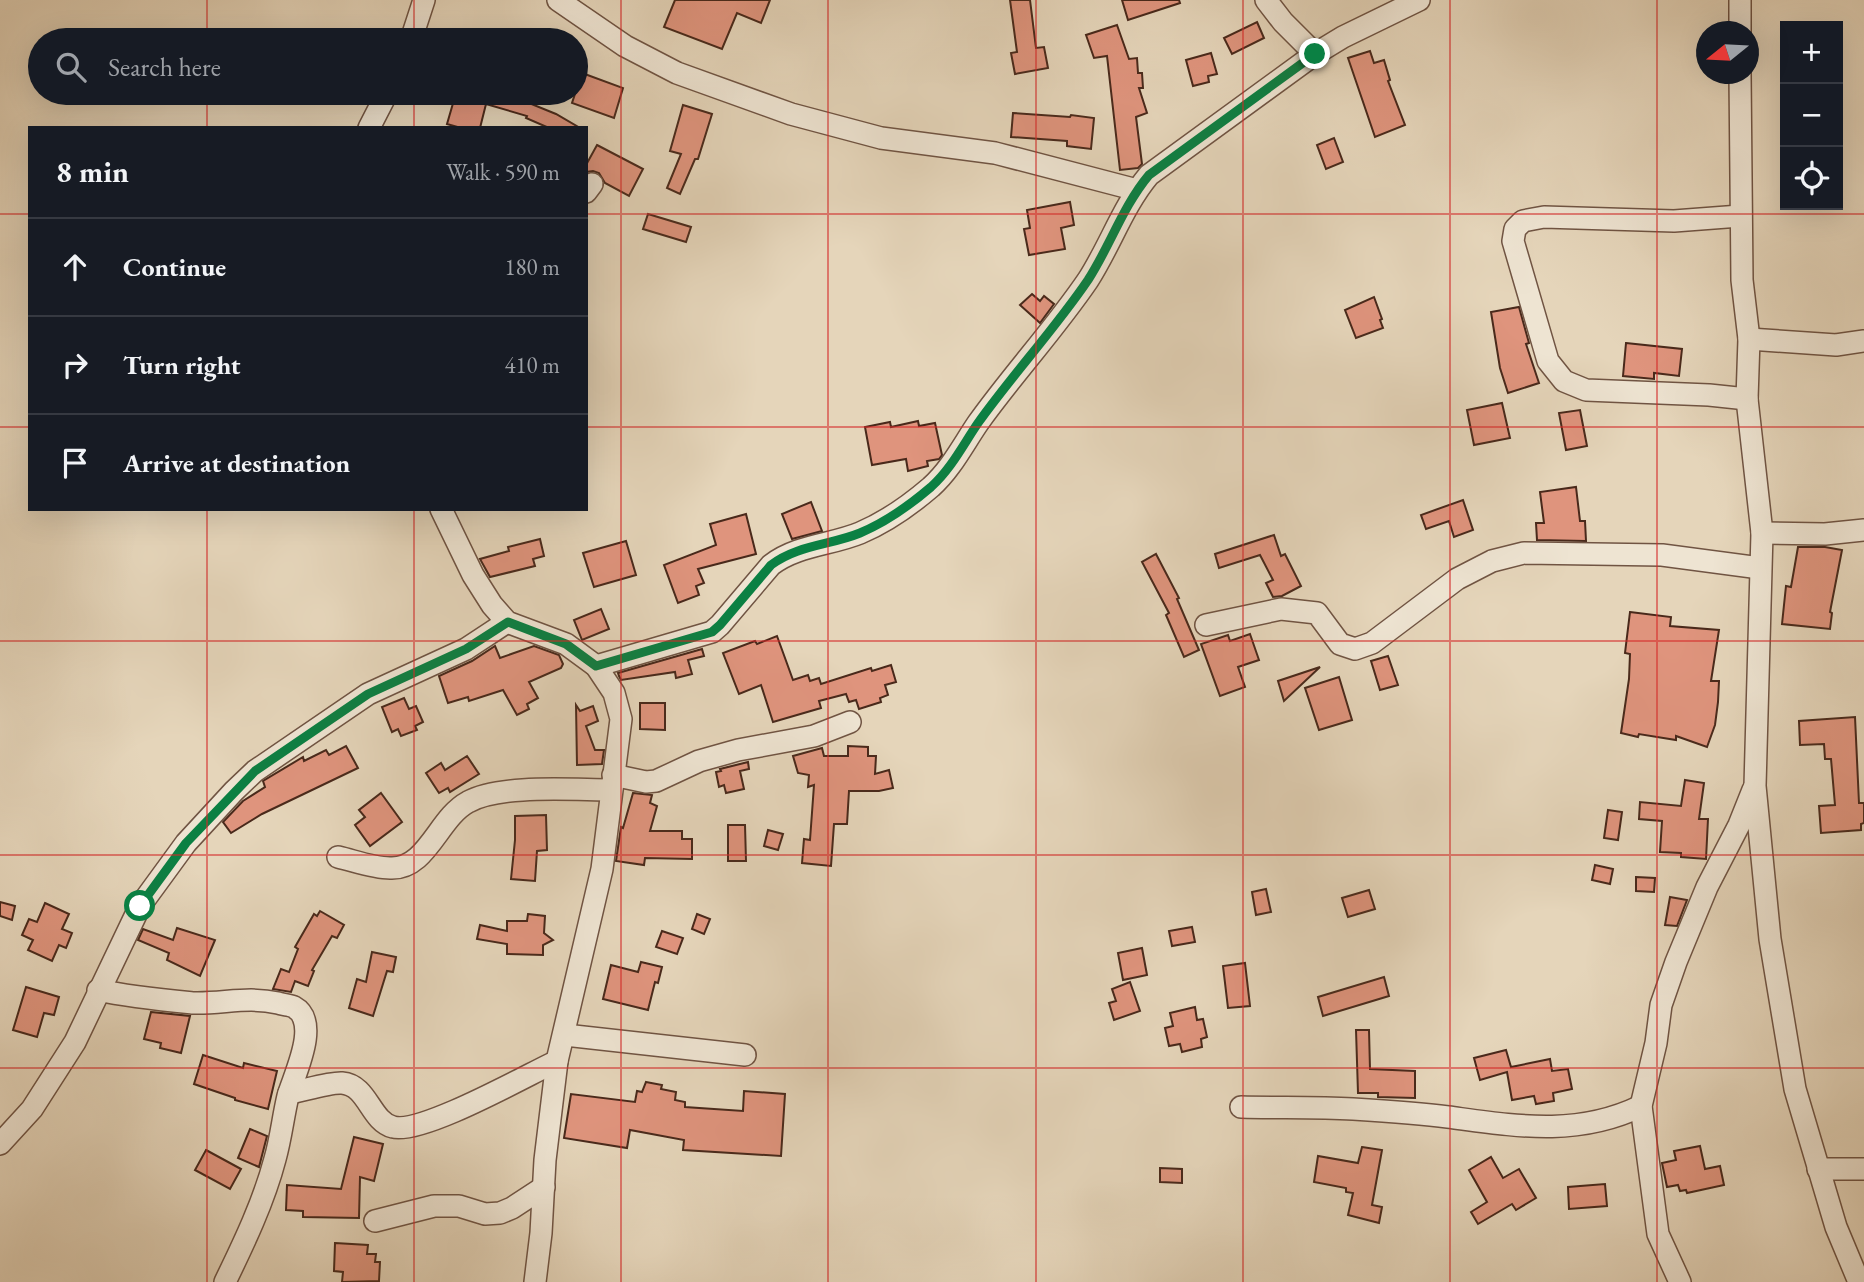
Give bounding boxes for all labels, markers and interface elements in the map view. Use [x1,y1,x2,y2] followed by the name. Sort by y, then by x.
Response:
[1696,21,1759,84] north arrow
[1780,21,1843,210] map controls
[1780,21,1843,84] button: +
[28,28,588,105] search box
[1299,38,1330,69] route end
[52,48,90,86] icon: search
[108,50,221,84] text: Search here
[1780,84,1843,147] button: −
[1780,147,1843,210] button: locate
[56,152,129,191] text: 8 min
[446,157,560,187] text: Walk · 590 m
[56,248,94,286] icon: ahead
[123,250,226,284] text: Continue
[504,252,560,282] text: 180 m
[56,346,94,384] icon: right
[123,348,241,382] text: Turn right
[504,350,560,380] text: 410 m
[56,444,94,482] icon: arrive
[123,446,350,480] text: Arrive at destination
[124,890,155,921] route start

